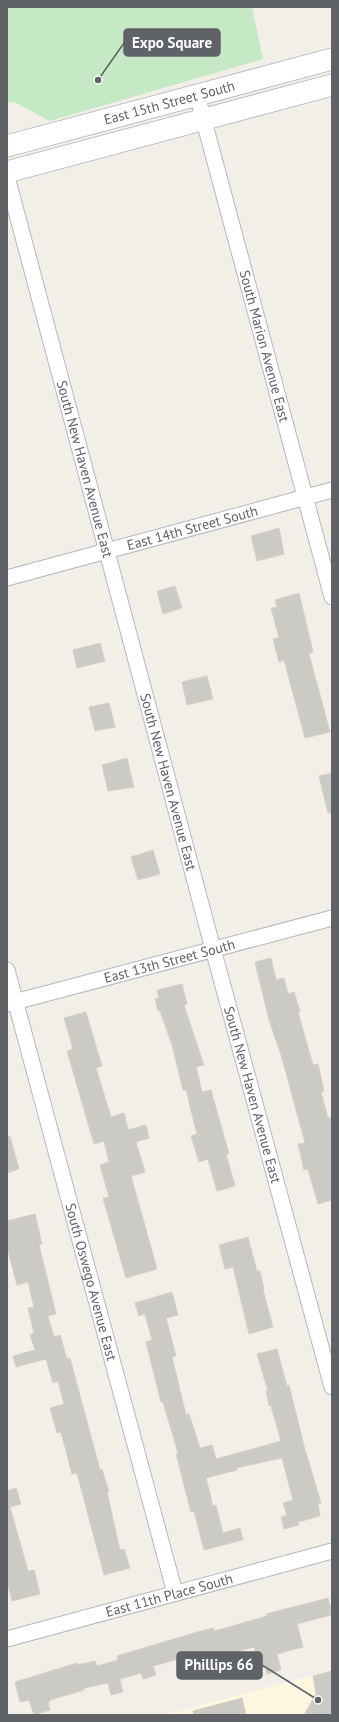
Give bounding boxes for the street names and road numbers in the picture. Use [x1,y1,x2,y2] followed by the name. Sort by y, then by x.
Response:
[102,76,237,129] street label: East 15th Street South
[236,268,294,424] street label: South Marion Avenue East
[53,378,117,560] street label: South New Haven Avenue East
[125,502,260,554] street label: East 14th Street South
[136,691,201,873] street label: South New Haven Avenue East
[102,935,237,987] street label: East 13th Street South
[220,1004,285,1185] street label: South New Haven Avenue East
[61,1201,121,1363] street label: South Oswego Avenue East
[104,1569,235,1621] street label: East 11th Place South

